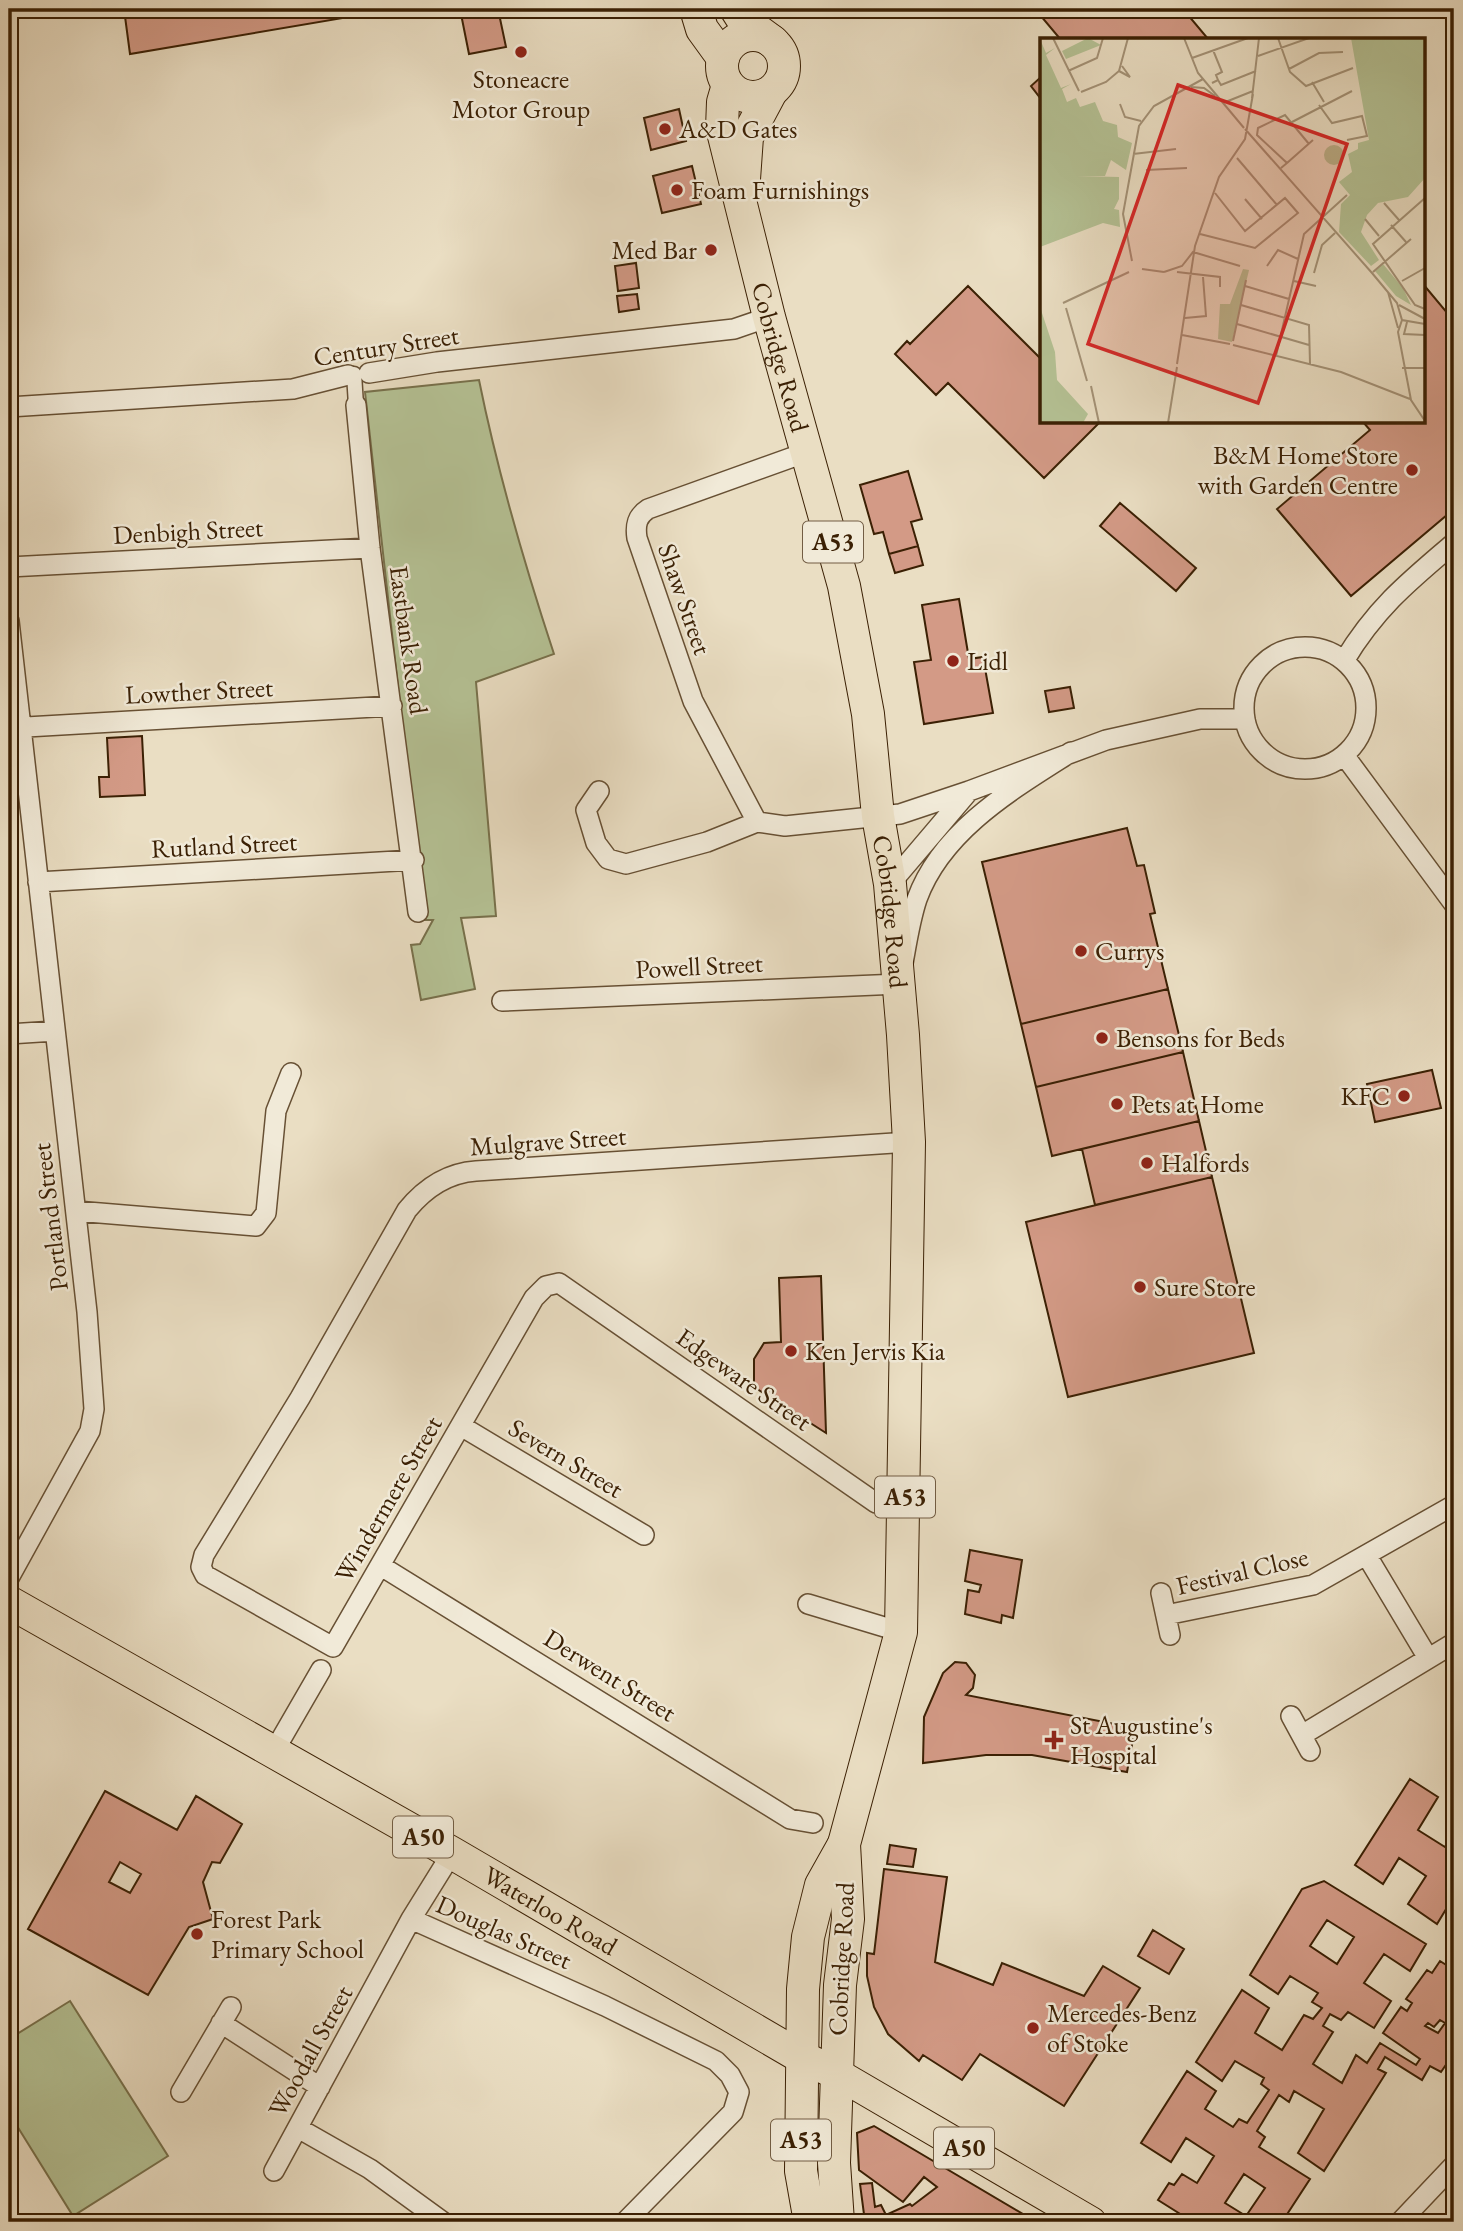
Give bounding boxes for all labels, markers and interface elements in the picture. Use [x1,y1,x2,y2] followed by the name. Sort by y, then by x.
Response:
[1040,38,1424,424] inset map
[513,44,529,60] marker: Stoneacre Motor Group
[452,62,590,126] place label: Stoneacre Motor Group
[678,112,797,146] place label: A&D Gates
[657,121,673,137] marker: A&D Gates
[691,173,869,207] place label: Foam Furnishings
[669,182,685,198] marker: Foam Furnishings
[612,233,697,267] place label: Med Bar
[703,242,719,258] marker: Med Bar
[744,278,817,437] street label: Cobridge Road
[311,318,461,374] street label: Century Street
[1198,438,1398,502] place label: B&M Home Store with Garden Centre
[1404,462,1420,478] marker: B&M Home Store with Garden Centre
[112,510,264,552] street label: Denbigh Street
[803,522,863,562] road number: A53
[650,539,720,659] street label: Shaw Street
[382,563,436,717] street label: Eastbank Road
[967,644,1008,678] place label: Lidl
[945,653,961,669] marker: Lidl
[124,670,274,712] street label: Lowther Street
[150,824,298,866] street label: Rutland Street
[865,832,916,990] street label: Cobridge Road
[1095,934,1164,968] place label: Currys
[1073,943,1089,959] marker: Currys
[634,946,764,986] street label: Powell Street
[1116,1021,1285,1055] place label: Bensons for Beds
[1094,1030,1110,1046] marker: Bensons for Beds
[1341,1079,1390,1113] place label: KFC
[1131,1087,1264,1121] place label: Pets at Home
[1396,1088,1412,1104] marker: KFC
[1109,1096,1125,1112] marker: Pets at Home
[469,1119,627,1163] street label: Mulgrave Street
[24,1141,76,1293] street label: Portland Street
[1161,1146,1249,1180] place label: Halfords
[1139,1155,1155,1171] marker: Halfords
[1154,1270,1256,1304] place label: Sure Store
[1132,1279,1148,1295] marker: Sure Store
[670,1320,818,1438] street label: Edgeware Street
[805,1334,946,1368] place label: Ken Jervis Kia
[783,1343,799,1359] marker: Ken Jervis Kia
[327,1410,449,1588] street label: Windermere Street
[502,1411,630,1505] street label: Severn Street
[875,1476,935,1518] road number: A53
[1173,1539,1311,1603] street label: Festival Close
[537,1621,683,1729] street label: Derwent Street
[1070,1708,1213,1772] place label: St Augustine's Hospital
[1044,1730,1064,1750] marker: St Augustine's Hospital
[393,1816,453,1858] road number: A50
[477,1858,624,1963] street label: Waterloo Road
[820,1880,862,2037] street label: Cobridge Road
[431,1887,577,1977] street label: Douglas Street
[211,1902,364,1966] place label: Forest Park Primary School
[189,1926,205,1942] marker: Forest Park Primary School
[260,1979,360,2123] street label: Woodall Street
[1047,1996,1197,2060] place label: Mercedes-Benz of Stoke
[1025,2020,1041,2036] marker: Mercedes-Benz of Stoke
[771,2120,831,2160] road number: A53
[934,2127,994,2168] road number: A50

